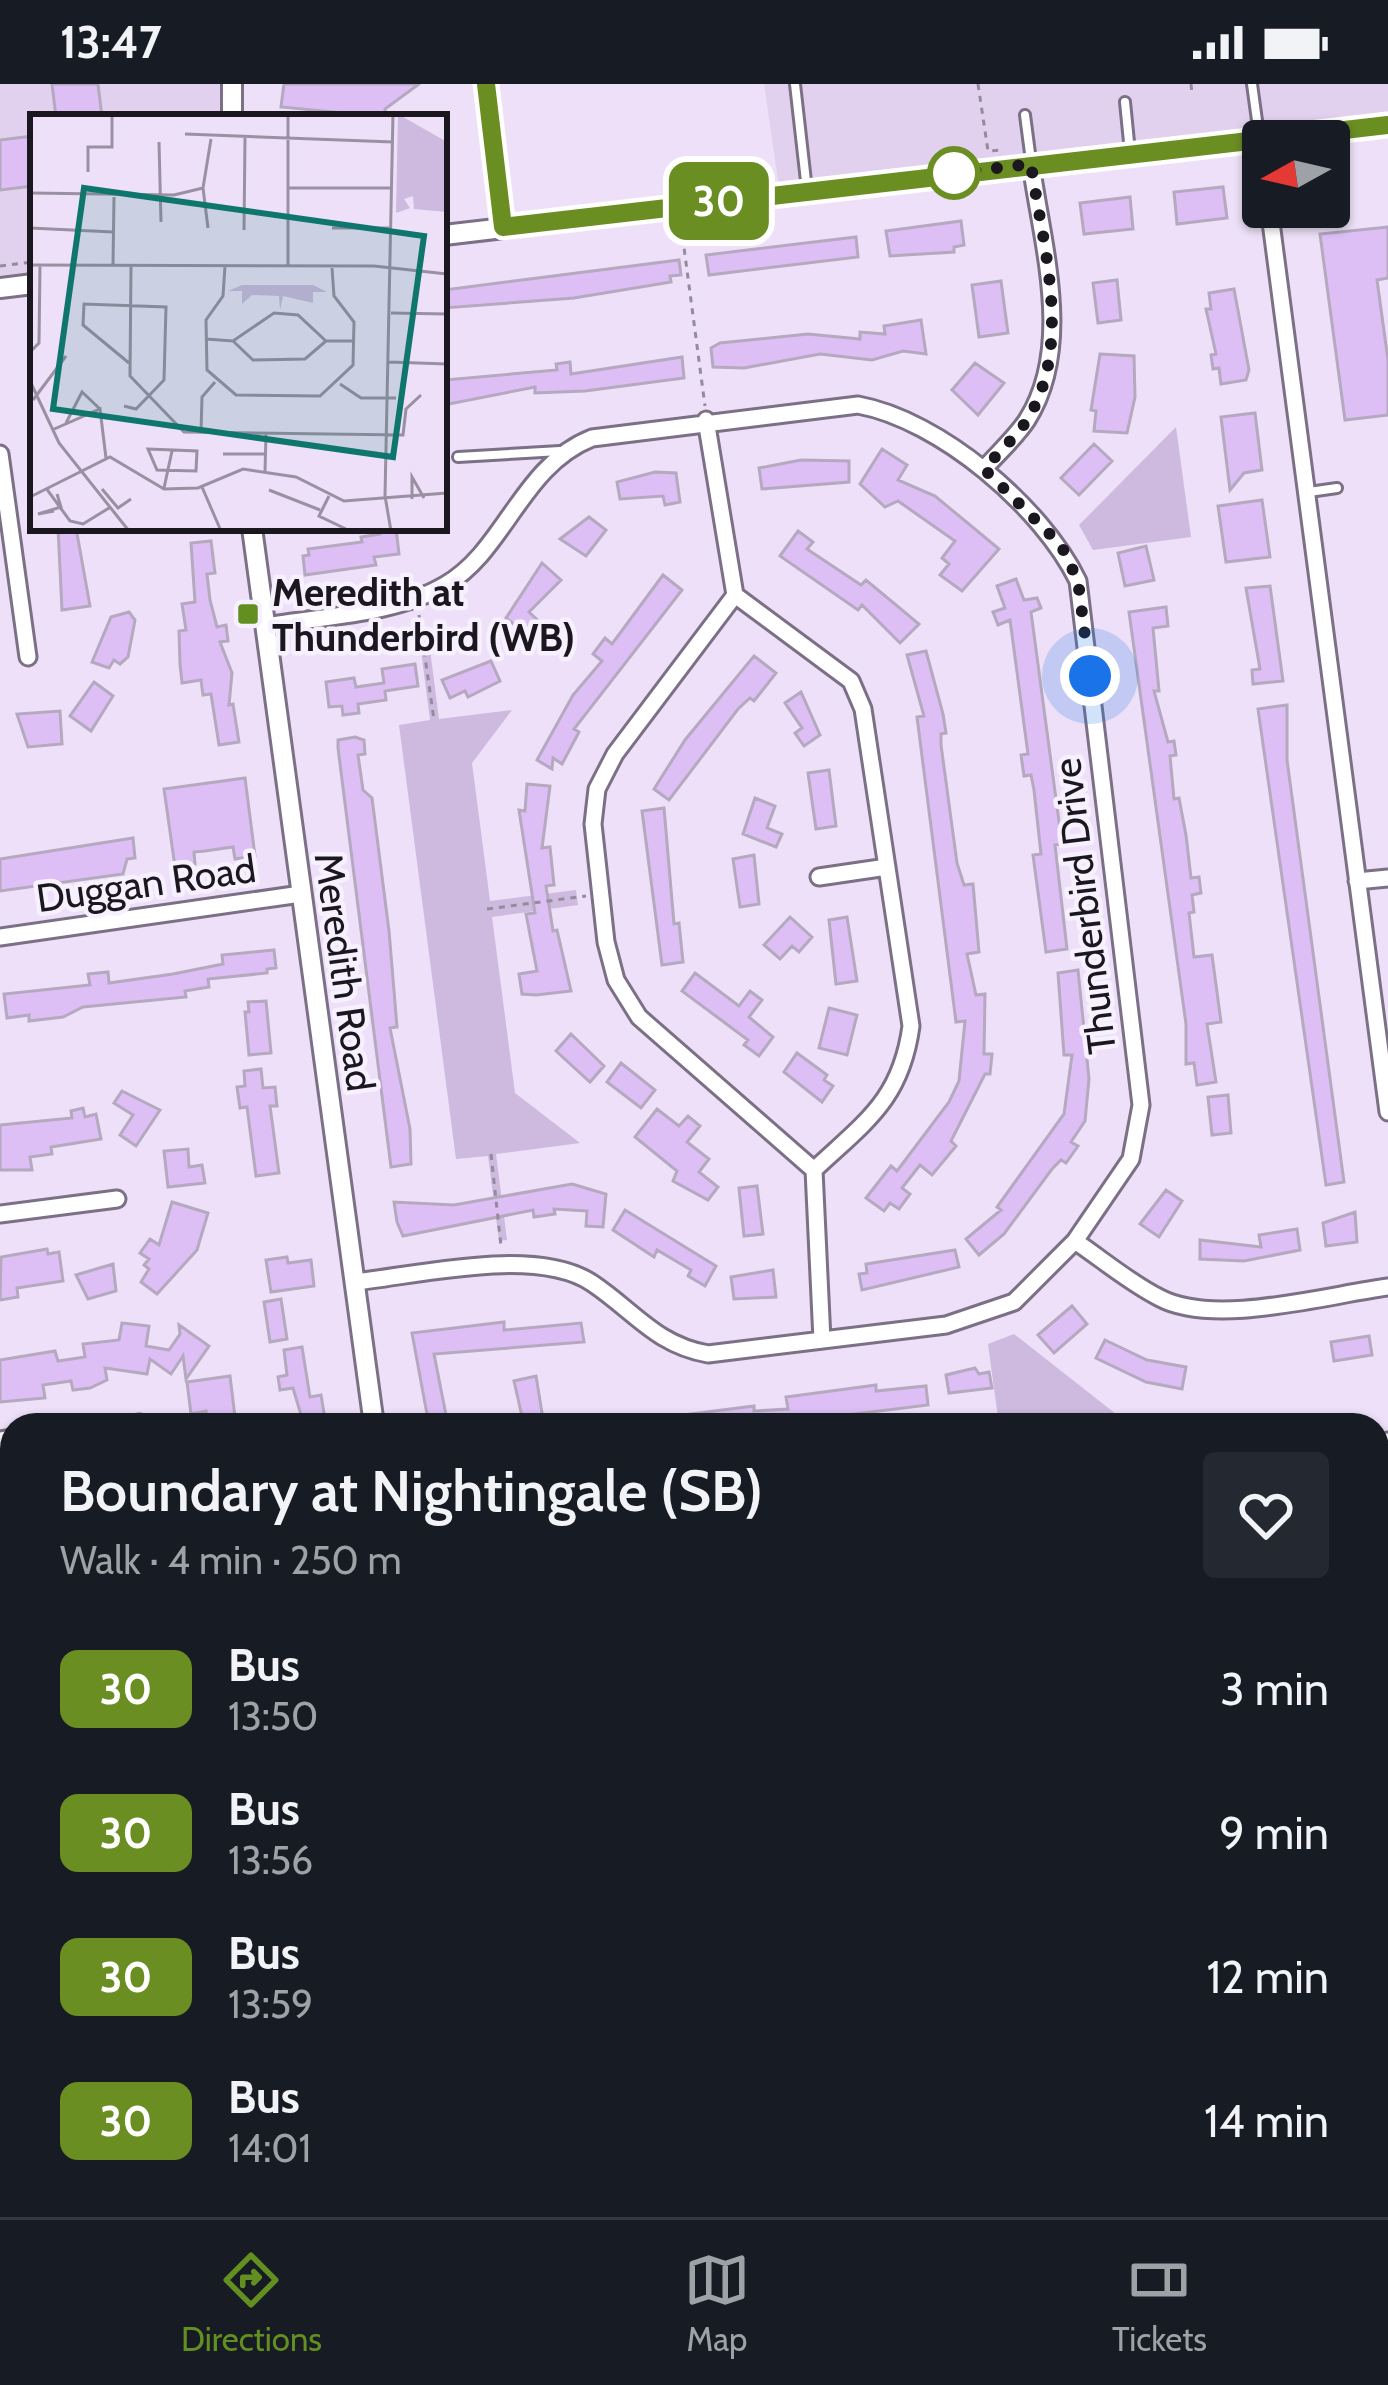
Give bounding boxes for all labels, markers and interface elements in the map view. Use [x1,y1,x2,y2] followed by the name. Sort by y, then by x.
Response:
[60,15,162,69] text: 13:47
[30,114,447,531] inset map
[1242,120,1350,228] north arrow
[1242,120,1350,228] map controls
[929,148,979,198] unlabelled marker
[665,162,773,240] line badge: 30
[693,175,745,227] text: 30
[272,568,575,661] place label: Meredith at Thunderbird (WB)
[235,601,261,627] marker: Meredith at Thunderbird (WB)
[1060,646,1120,706] your location
[1042,755,1126,1057] street label: Thunderbird Drive
[33,844,259,922] street label: Duggan Road
[304,850,386,1094] street label: Meredith Road
[1203,1452,1329,1578] button: heart
[60,1456,763,1525] text: Boundary at Nightingale (SB)
[60,1536,402,1584] text: Walk · 4 min · 250 m
[228,1638,300,1692] text: Bus
[1220,1662,1329,1716] text: 3 min
[100,1663,152,1715] text: 30
[228,1692,318,1740] text: 13:50
[228,1782,300,1836] text: Bus
[1219,1806,1329,1860] text: 9 min
[100,1807,152,1859] text: 30
[228,1836,313,1884] text: 13:56
[228,1926,300,1980] text: Bus
[1206,1950,1329,2004] text: 12 min
[100,1951,152,2003] text: 30
[228,1980,313,2028] text: 13:59
[228,2070,300,2124] text: Bus
[1204,2094,1329,2148] text: 14 min
[100,2095,152,2147] text: 30
[228,2124,311,2172] text: 14:01
[181,2247,322,2359] tab: Directions
[684,2247,750,2359] tab: Map
[1112,2247,1207,2359] tab: Tickets

